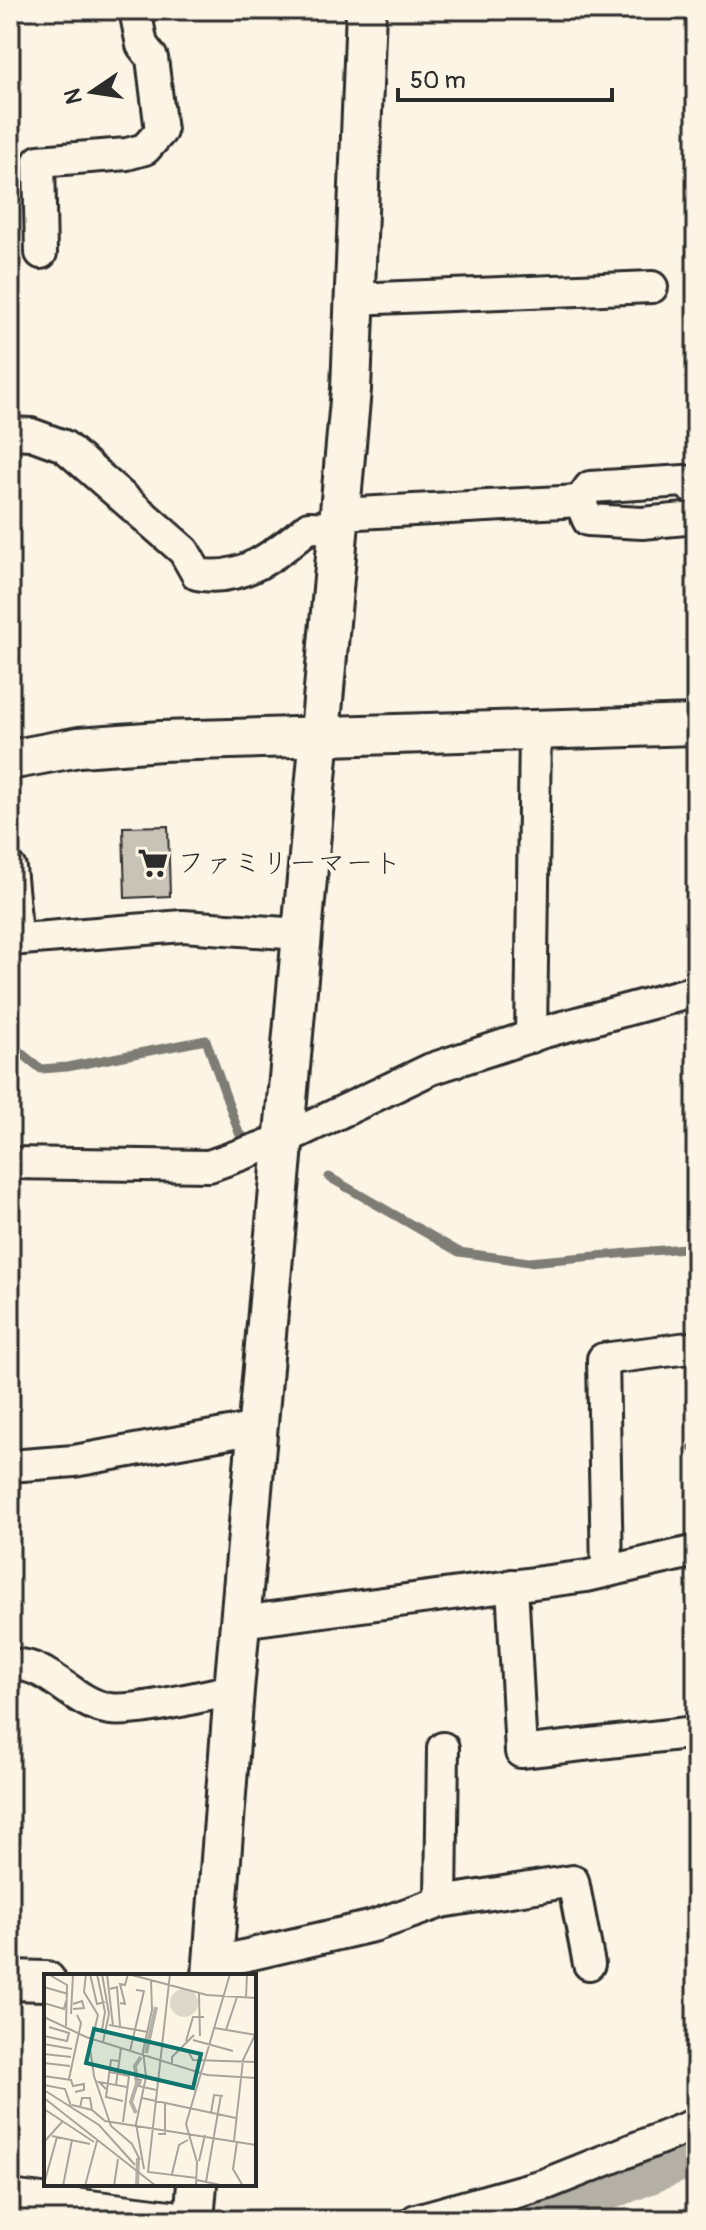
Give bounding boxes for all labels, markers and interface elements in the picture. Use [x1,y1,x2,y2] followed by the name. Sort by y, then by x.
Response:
[52,52,132,132] north arrow
[398,52,612,102] scale bar
[410,66,466,95] text: 50 m
[58,86,89,107] text: N
[136,846,170,880] supermarket icon: ファミリーマート
[177,846,402,881] place label: ファミリーマート
[44,1974,256,2186] inset map

